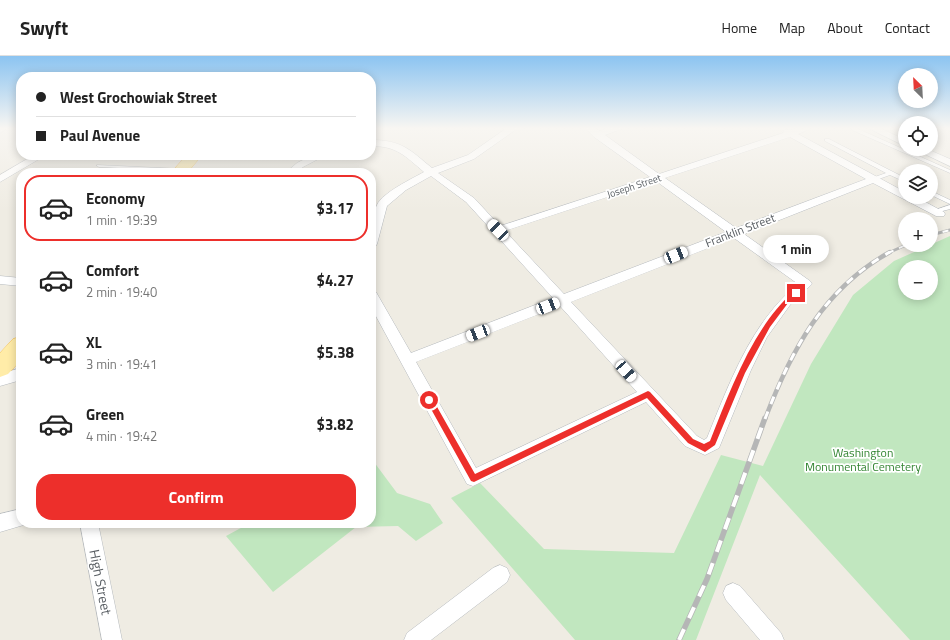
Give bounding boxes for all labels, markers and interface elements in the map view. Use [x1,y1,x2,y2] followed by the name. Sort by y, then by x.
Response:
[20,13,68,42] text: Swyft
[722,17,757,38] text: Home
[779,17,805,38] text: Map
[827,17,863,38] text: About
[885,17,930,38] text: Contact
[898,68,938,108] north arrow
[898,68,938,300] map controls
[60,86,217,109] text: West Grochowiak Street
[898,116,938,156] button: locate
[60,124,140,147] text: Paul Avenue
[898,164,938,204] button: layers
[605,170,664,202] street label: Joseph Street
[86,187,145,210] text: Economy
[38,190,74,226] icon: car
[317,197,354,220] text: $3.17
[702,208,779,252] street label: Franklin Street
[86,210,157,230] text: 1 min · 19:39
[898,212,938,252] button: +
[485,217,511,243] car
[763,235,829,263] callout: 1 min
[780,239,812,259] text: 1 min
[663,245,689,265] car
[86,259,139,282] text: Comfort
[898,260,938,300] button: −
[38,262,74,298] icon: car
[317,269,354,292] text: $4.27
[86,282,157,302] text: 2 min · 19:40
[787,284,805,302] route end
[535,296,561,316] car
[465,323,491,343] car
[86,331,102,354] text: XL
[38,334,74,370] icon: car
[317,341,354,364] text: $5.38
[86,354,157,374] text: 3 min · 19:41
[614,358,638,384] car
[420,391,438,409] route start
[86,403,124,426] text: Green
[38,406,74,442] icon: car
[317,413,354,436] text: $3.82
[86,426,157,446] text: 4 min · 19:42
[805,443,921,476] park label: Washington Monumental Cemetery
[36,474,356,520] button: Confirm
[84,547,118,617] street label: High Street

